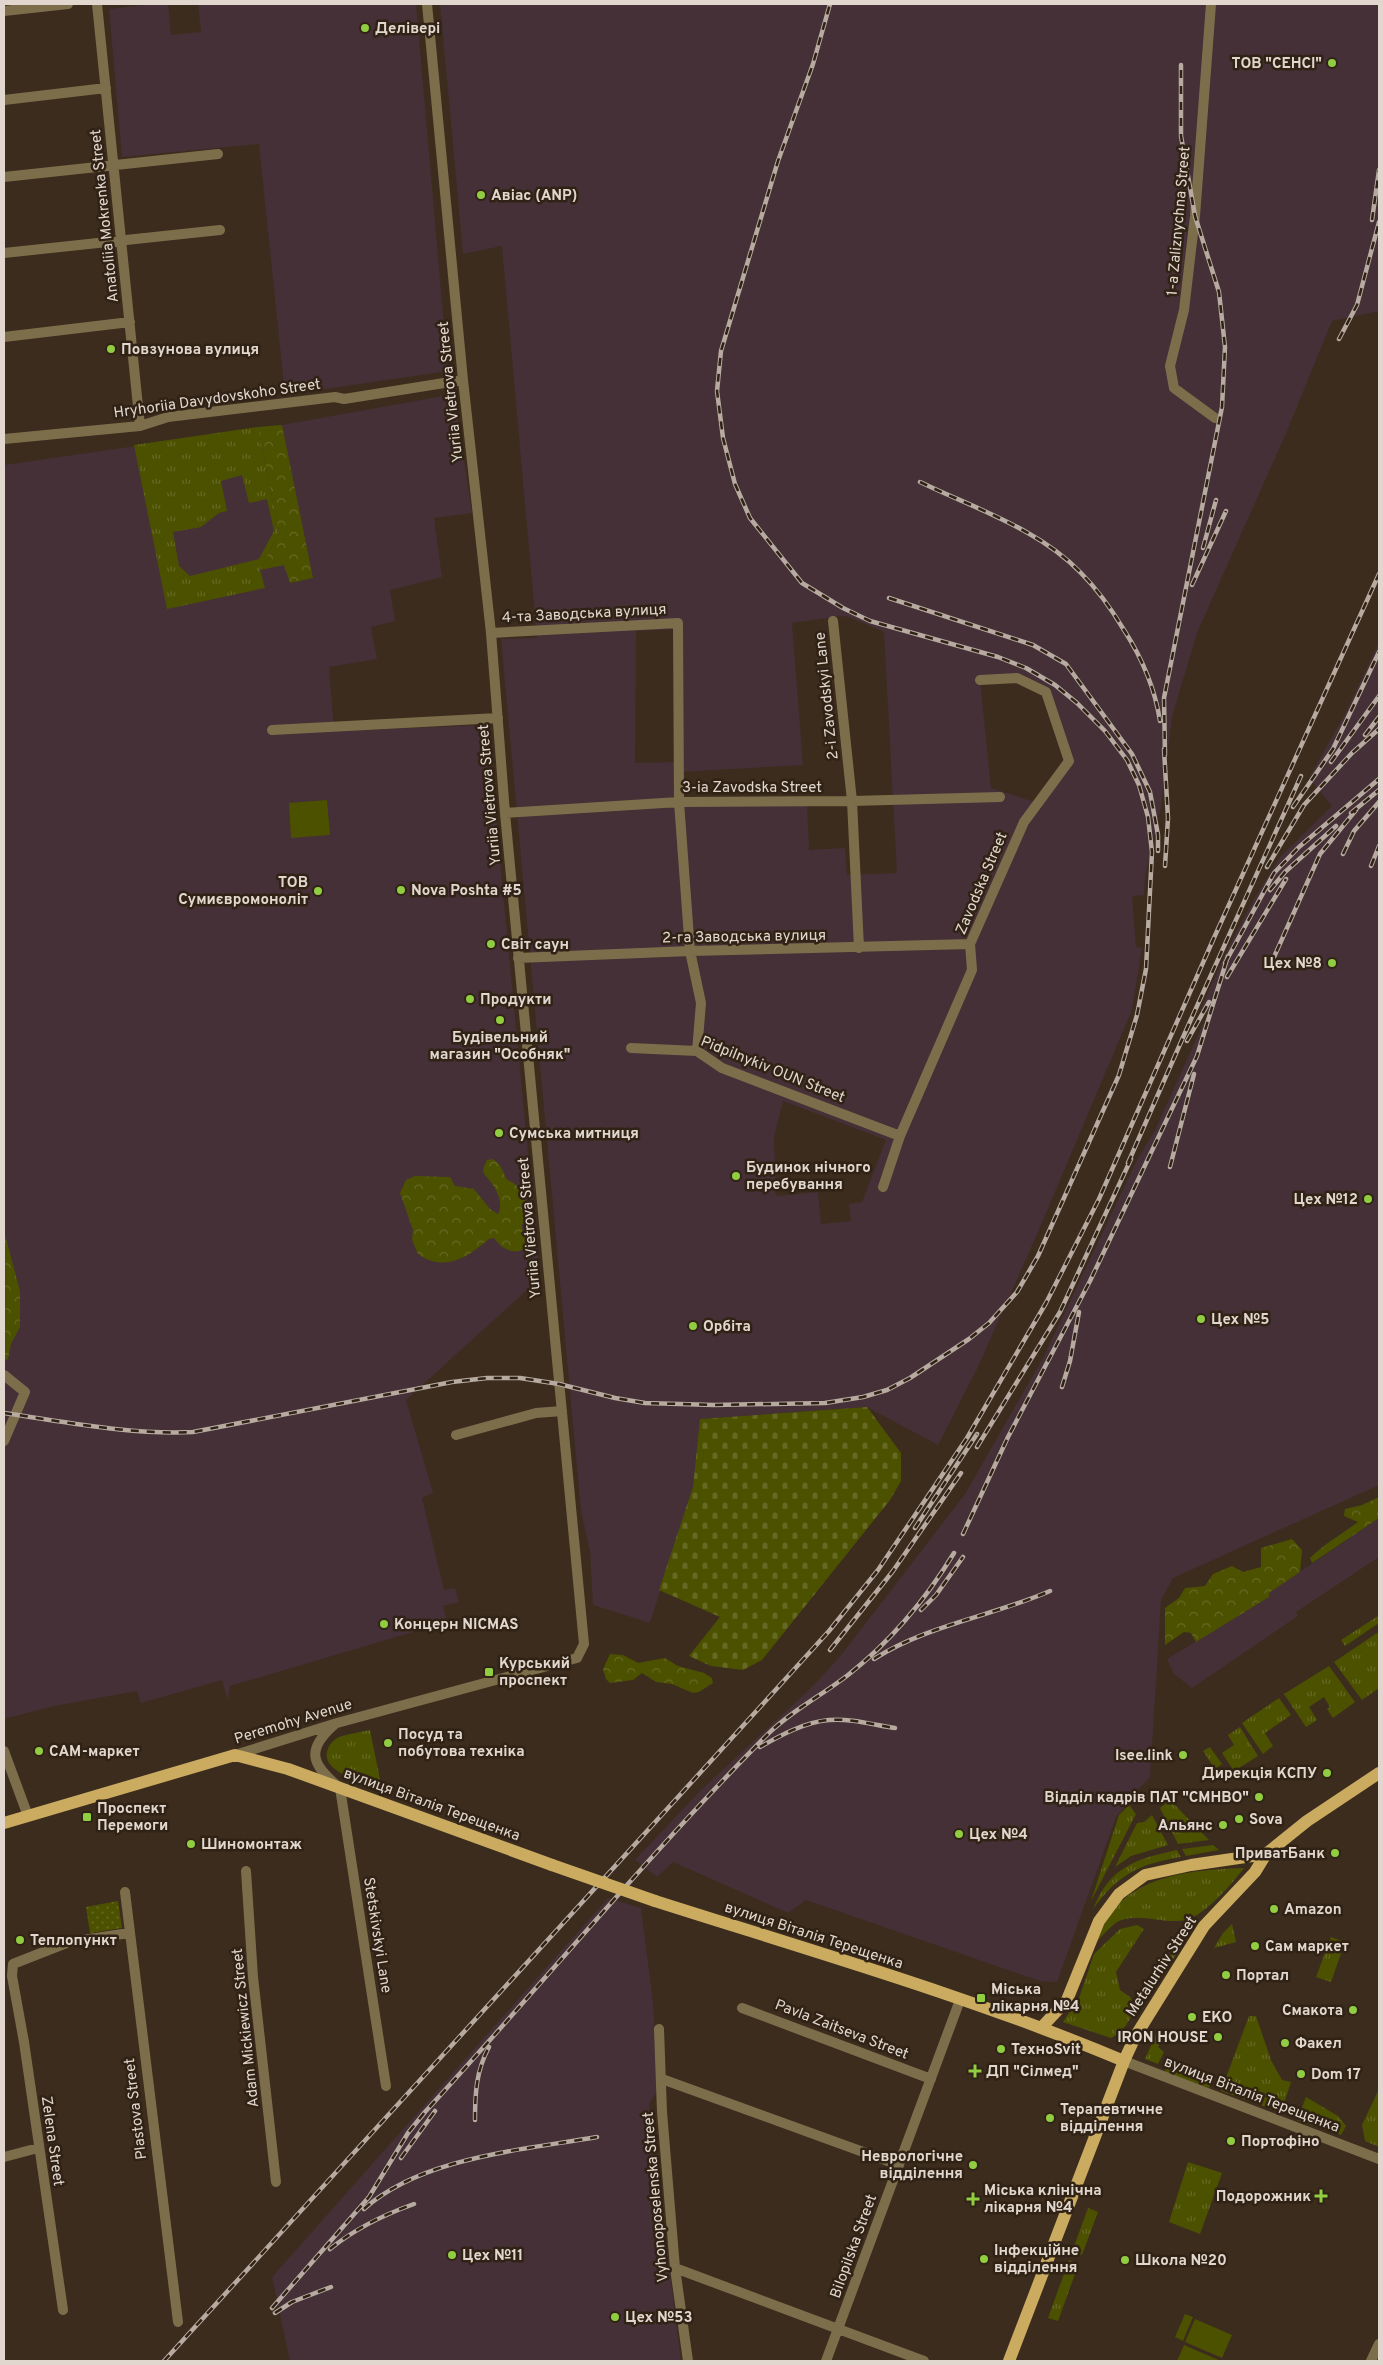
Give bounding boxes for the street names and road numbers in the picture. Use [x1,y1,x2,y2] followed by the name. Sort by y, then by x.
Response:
[87,128,124,303] street label: Anatoliia Mokrenka Street
[1163,145,1196,297] street label: 1-a Zaliznychna Street
[435,320,468,463] street label: Yuriia Vietrova Street
[112,376,322,423] street label: Hryhoriia Davydovskoho Street
[501,601,667,628] street label: 4-та Заводська вулиця
[811,631,844,760] street label: 2-i Zavodskyi Lane
[475,723,506,866] street label: Yuriia Vietrova Street
[682,779,822,798] street label: 3-ia Zavodska Street
[952,829,1013,938] street label: Zavodska Street
[662,927,826,948] street label: 2-га Заводська вулиця
[698,1033,847,1108] street label: Pidpilnykiv OUN Street
[515,1156,546,1299] street label: Yuriia Vietrova Street
[232,1695,355,1749] street label: Peremohy Avenue
[341,1765,522,1846] street label: вулиця Віталія Терещенка
[358,1876,395,1995] street label: Stetskivskyi Lane
[722,1899,905,1974] street label: вулиця Віталія Терещенка
[1123,1913,1202,2021] street label: Metalurhiv Street
[229,1947,264,2108] street label: Adam Mickiewicz Street
[772,1996,911,2065] street label: Pavla Zaitseva Street
[1161,2053,1342,2138] street label: вулиця Віталія Терещенка
[121,2057,152,2161] street label: Plastova Street
[36,2095,67,2188] street label: Zelena Street
[640,2111,673,2283] street label: Vyhonoposelenska Street
[827,2192,882,2301] street label: Bilopilska Street

